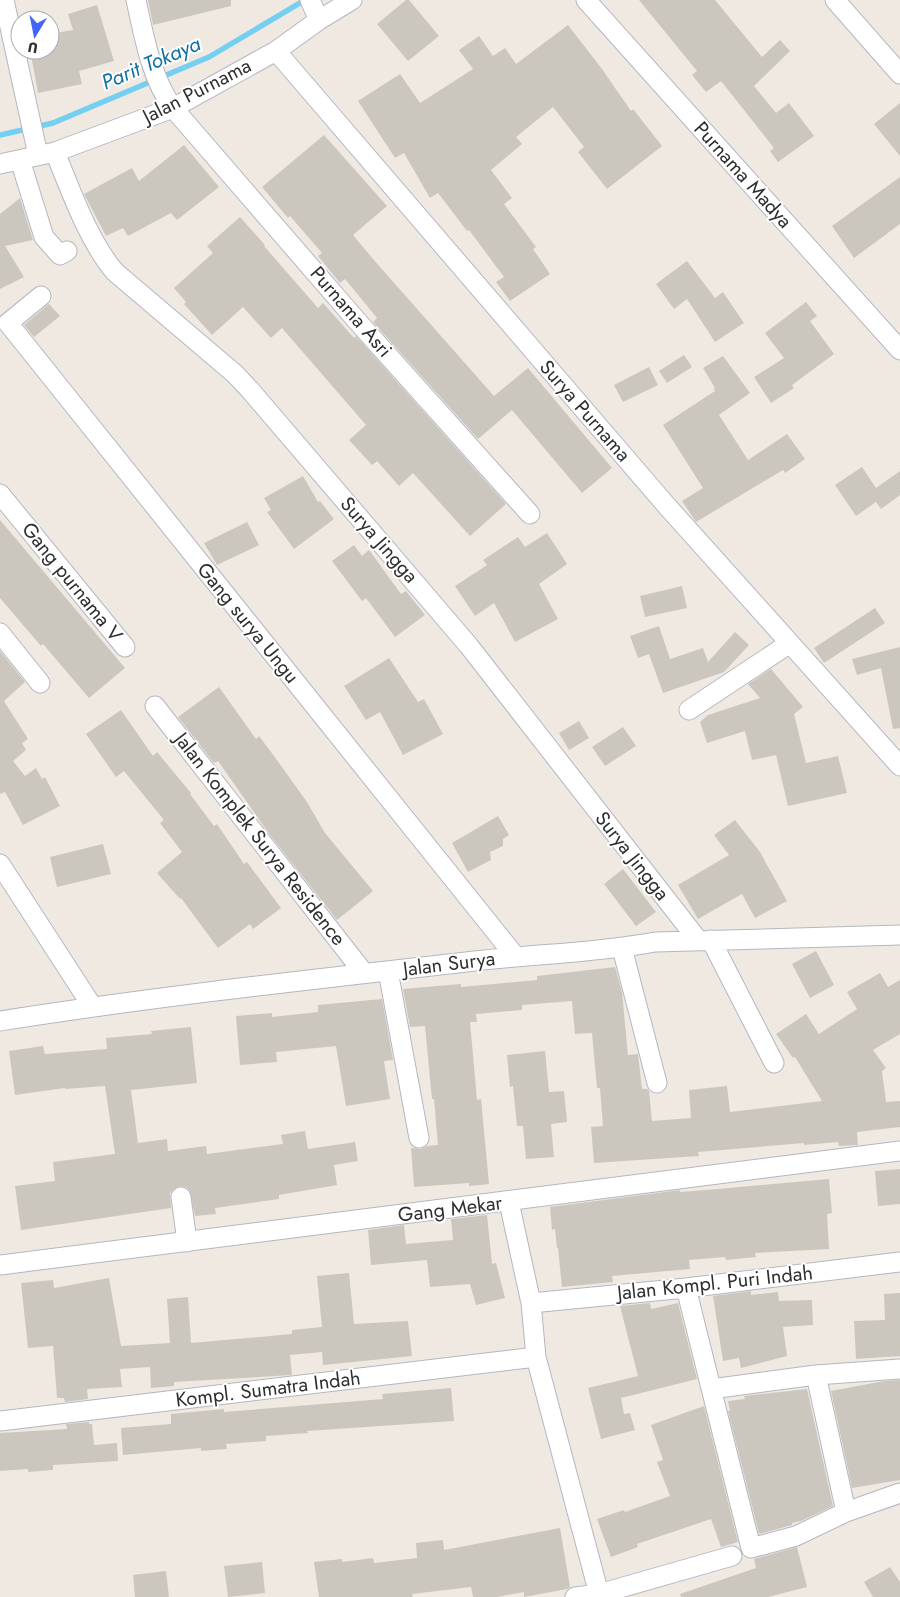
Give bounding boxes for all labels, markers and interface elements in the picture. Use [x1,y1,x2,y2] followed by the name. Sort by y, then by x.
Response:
[10,10,60,60] north arrow
[97,28,206,97] water label: Parit Tokaya
[26,37,39,59] text: U
[135,51,256,132] street label: Jalan Purnama
[687,115,799,235] street label: Purnama Madya
[303,260,399,364] street label: Purnama Asri
[533,354,637,468] street label: Surya Purnama
[333,490,425,590] street label: Surya Jingga
[15,516,130,649] street label: Gang purnama V
[190,556,306,690] street label: Gang surya Ungu
[166,724,353,952] street label: Jalan Komplek Surya Residence
[588,805,676,907] street label: Surya Jingga
[398,944,497,984] street label: Jalan Surya
[396,1188,504,1230] street label: Gang Mekar
[613,1258,814,1308] street label: Jalan Kompl. Puri Indah
[174,1363,362,1415] street label: Kompl. Sumatra Indah

